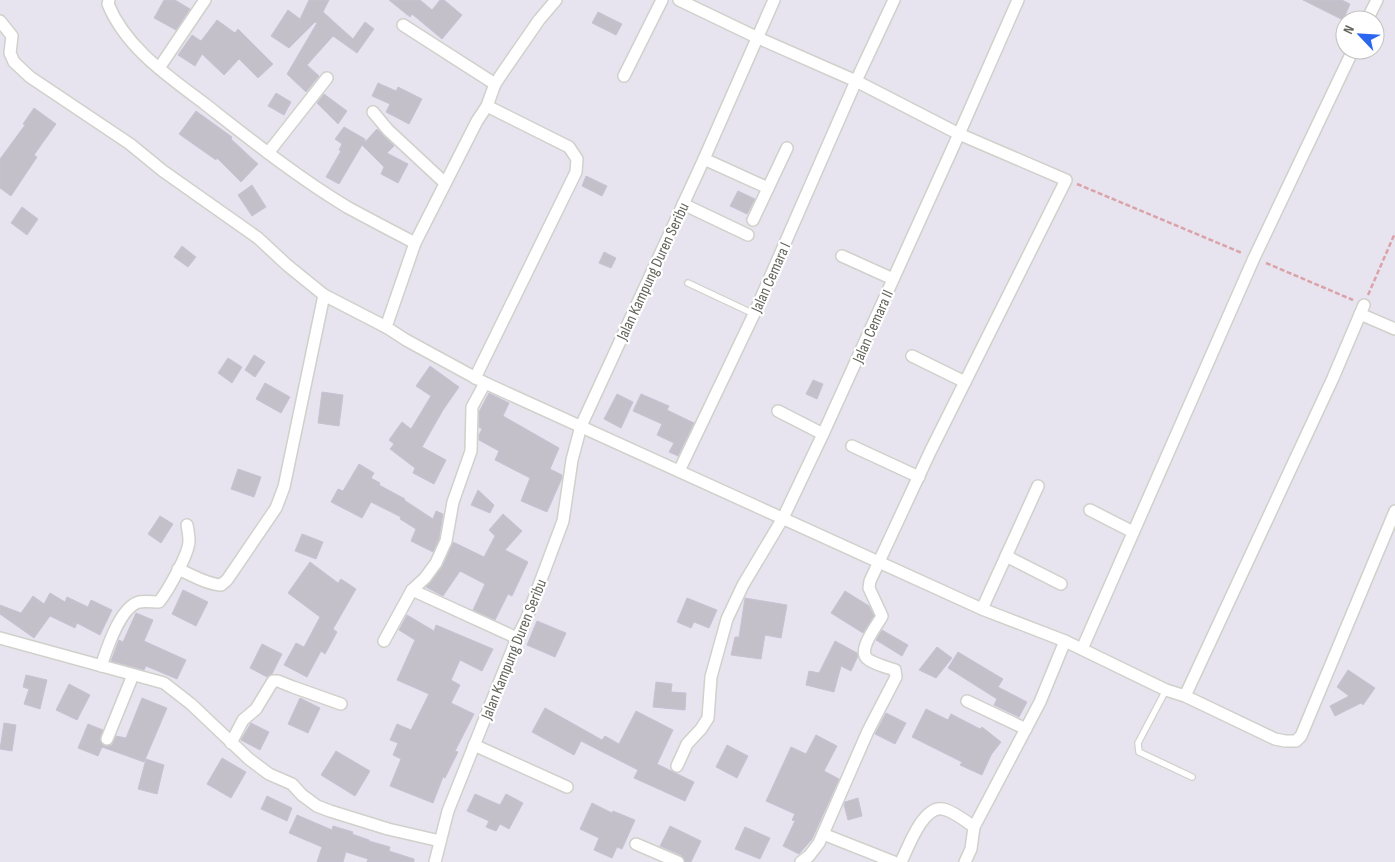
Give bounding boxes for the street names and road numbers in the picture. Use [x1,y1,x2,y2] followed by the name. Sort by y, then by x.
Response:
[613,200,694,344] street label: Jalan Kampung Duren Seribu
[747,240,795,317] street label: Jalan Cemara I
[848,287,898,367] street label: Jalan Cemara II
[477,577,551,723] street label: Jalan Kampung Duren Seribu

